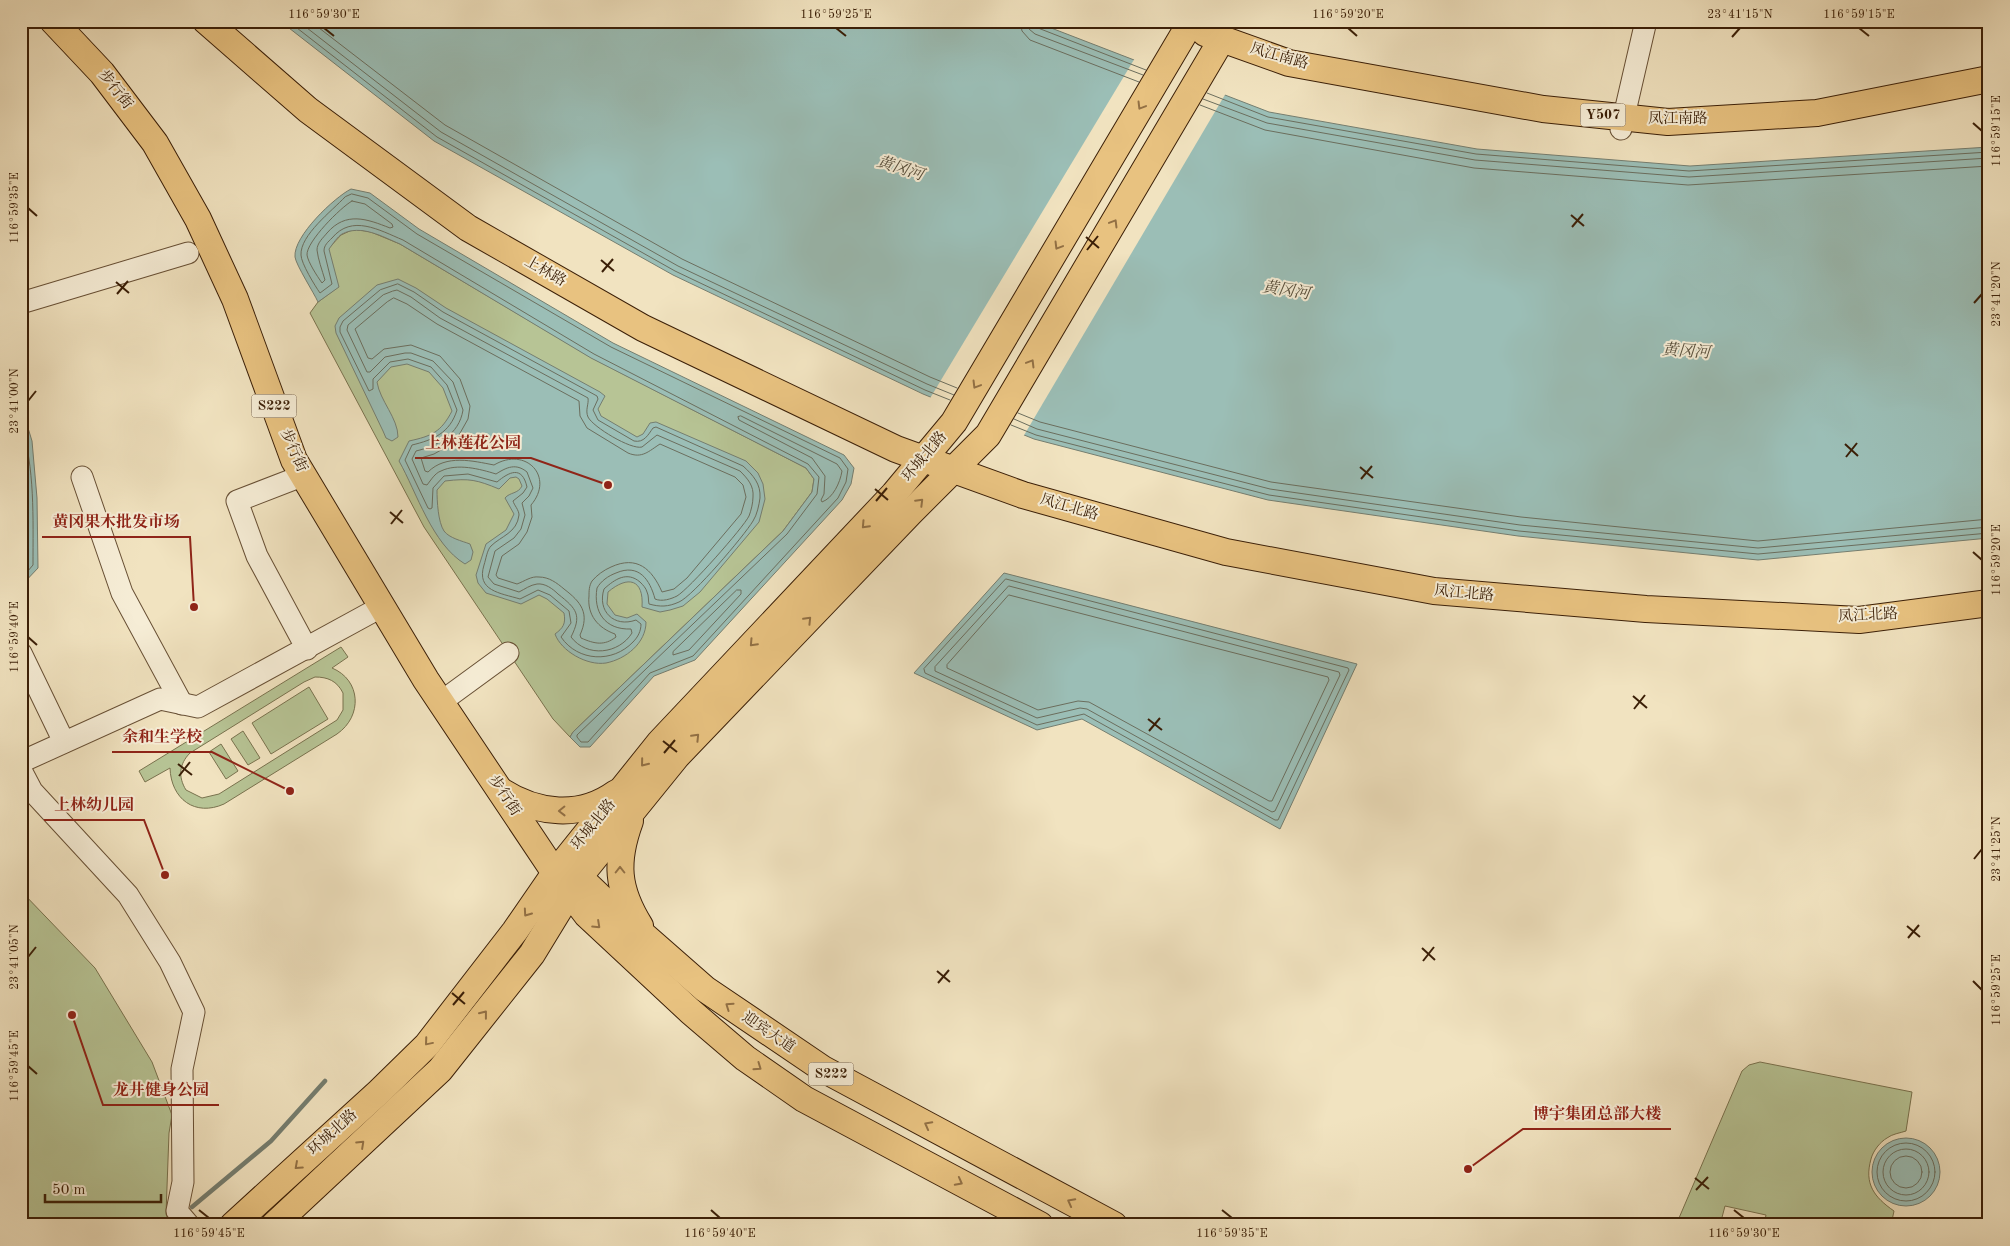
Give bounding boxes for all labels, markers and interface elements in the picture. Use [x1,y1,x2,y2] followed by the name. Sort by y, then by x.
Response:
[288,8,360,21] text: 116°59'30"E
[800,8,872,21] text: 116°59'25"E
[1312,8,1384,21] text: 116°59'20"E
[1707,8,1773,21] text: 23°41'15"N
[1823,8,1895,21] text: 116°59'15"E
[1248,40,1310,72] street label: 凤江南路
[95,66,136,112] street label: 步行街
[1990,95,2003,167] text: 116°59'15"E
[1138,100,1148,109] one-way arrow
[1580,104,1626,126] road number: Y507
[1648,110,1708,127] street label: 凤江南路
[875,152,929,185] water label: 黄冈河
[8,172,21,244] text: 116°59'35"E
[1107,220,1117,229] one-way arrow
[1055,240,1065,249] one-way arrow
[522,253,569,290] street label: 上林路
[1991,261,2003,327] text: 23°41'20"N
[1261,277,1314,303] water label: 黄冈河
[1661,340,1714,362] water label: 黄冈河
[1024,359,1034,368] one-way arrow
[9,368,21,434] text: 23°41'00"N
[972,380,982,389] one-way arrow
[252,394,296,418] road number: S222
[277,427,311,475] street label: 步行街
[415,427,531,458] callout: 上林莲花公园
[898,428,950,485] street label: 环城北路
[425,434,521,452] text: 上林莲花公园
[1038,491,1100,523] street label: 凤江北路
[915,499,924,508] one-way arrow
[42,506,190,537] callout: 黄冈果木批发市场
[52,512,180,531] text: 黄冈果木批发市场
[862,519,871,528] one-way arrow
[1990,524,2003,596] text: 116°59'20"E
[1433,582,1495,604] street label: 凤江北路
[8,601,21,673] text: 116°59'40"E
[1838,605,1898,625] street label: 凤江北路
[802,616,811,625] one-way arrow
[750,637,759,646] one-way arrow
[112,721,212,752] callout: 余和生学校
[122,728,202,746] text: 余和生学校
[690,734,699,743] one-way arrow
[640,757,649,766] one-way arrow
[485,772,524,819] street label: 步行街
[44,789,144,820] callout: 上林幼儿园
[54,796,134,814] text: 上林幼儿园
[568,796,619,853] street label: 环城北路
[558,806,566,816] one-way arrow
[1990,816,2003,882] text: 23°41'25"N
[615,865,625,873] one-way arrow
[524,908,533,917] one-way arrow
[591,919,600,928] one-way arrow
[8,924,21,990] text: 23°41'05"N
[1990,954,2003,1026] text: 116°59'25"E
[725,1003,735,1012] one-way arrow
[739,1008,798,1056] street label: 迎宾大道
[479,1011,487,1020] one-way arrow
[8,1030,21,1102] text: 116°59'45"E
[426,1036,434,1045] one-way arrow
[752,1061,761,1070] one-way arrow
[808,1062,854,1086] road number: S222
[103,1074,219,1105] callout: 龙井健身公园
[113,1081,209,1099] text: 龙井健身公园
[1523,1098,1671,1129] callout: 博宇集团总部大楼
[1533,1104,1661,1123] text: 博宇集团总部大楼
[304,1106,360,1159] street label: 环城北路
[924,1122,933,1132] one-way arrow
[355,1141,364,1150] one-way arrow
[294,1160,303,1169] one-way arrow
[45,1171,161,1203] scale bar
[954,1176,963,1186] one-way arrow
[52,1183,86,1198] text: 50 m
[1068,1198,1077,1208] one-way arrow
[173,1227,245,1240] text: 116°59'45"E
[684,1227,756,1240] text: 116°59'40"E
[1196,1227,1268,1240] text: 116°59'35"E
[1708,1227,1780,1240] text: 116°59'30"E

